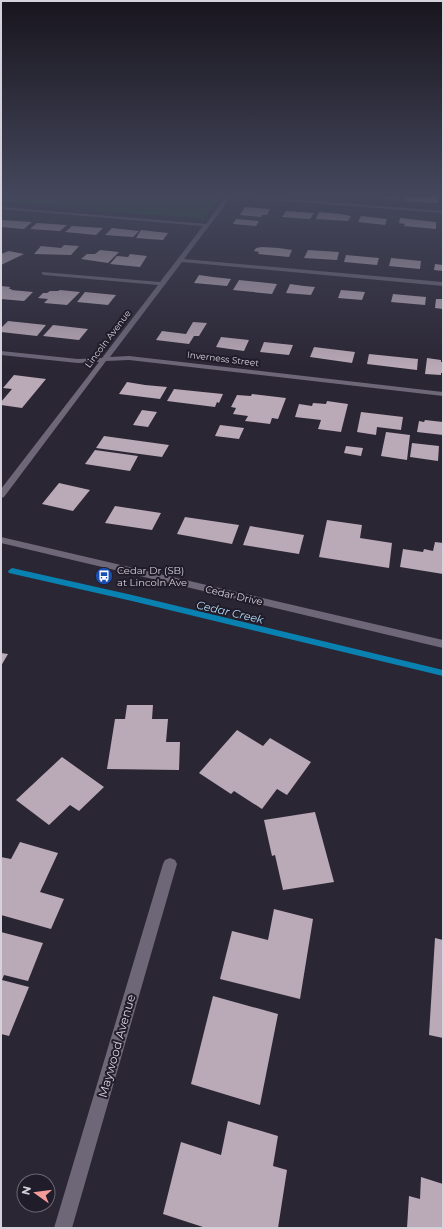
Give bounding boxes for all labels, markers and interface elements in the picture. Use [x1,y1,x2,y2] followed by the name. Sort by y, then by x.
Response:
[82,307,133,370] street label: Lincoln Avenue
[187,349,260,368] street label: Inverness Street
[117,564,187,589] place label: Cedar Dr (SB) at Lincoln Ave
[94,566,114,586] bus stop icon: Cedar Dr (SB) at Lincoln Ave
[204,583,264,608] street label: Cedar Drive
[195,597,265,627] water label: Cedar Creek
[95,992,138,1099] street label: Maywood Avenue
[16,1173,56,1213] north arrow
[18,1185,34,1197] text: N

